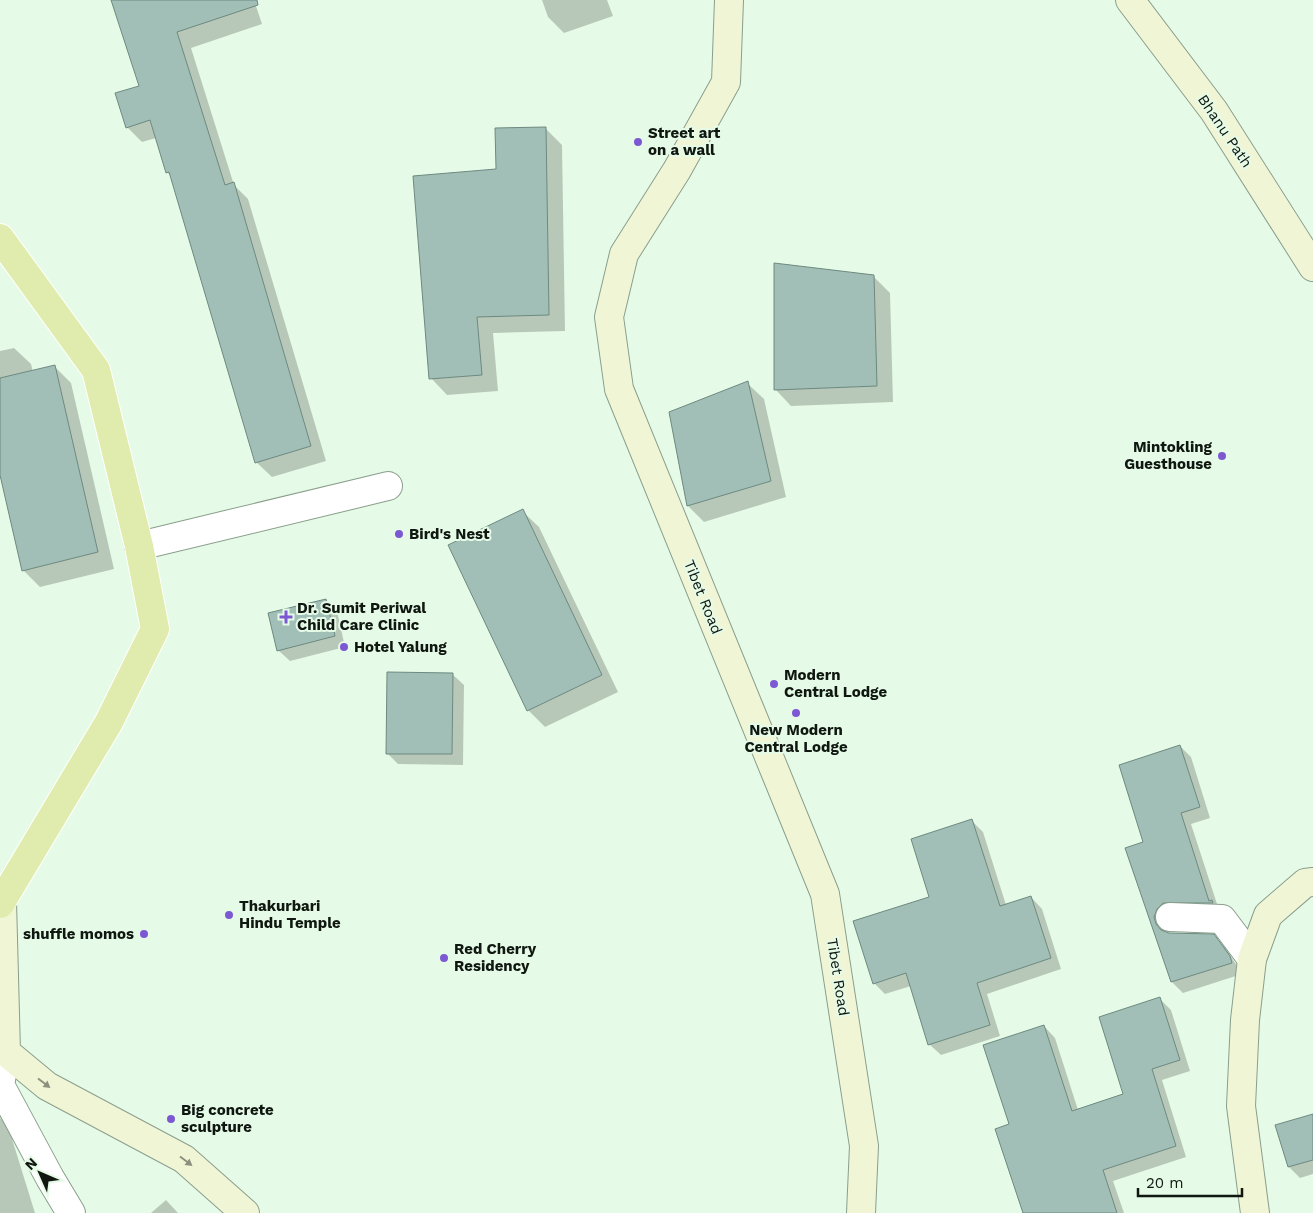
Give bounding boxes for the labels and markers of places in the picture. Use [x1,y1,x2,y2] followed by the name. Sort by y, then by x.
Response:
[648,124,721,159] place label: Street art on a wall
[632,136,644,148] marker: Street art on a wall
[1124,438,1213,473] place label: Mintokling Guesthouse
[1216,450,1228,462] marker: Mintokling Guesthouse
[409,525,490,543] place label: Bird's Nest
[393,528,405,540] marker: Bird's Nest
[297,599,426,634] place label: Dr. Sumit Periwal Child Care Clinic
[279,610,293,624] marker: Dr. Sumit Periwal Child Care Clinic
[354,638,447,656] place label: Hotel Yalung
[338,641,350,653] marker: Hotel Yalung
[784,666,887,701] place label: Modern Central Lodge
[768,678,780,690] marker: Modern Central Lodge
[790,707,802,719] marker: New Modern Central Lodge
[744,721,848,756] place label: New Modern Central Lodge
[239,897,341,932] place label: Thakurbari Hindu Temple
[223,909,235,921] marker: Thakurbari Hindu Temple
[23,925,134,943] place label: shuffle momos
[138,928,150,940] marker: shuffle momos
[454,940,537,975] place label: Red Cherry Residency
[438,952,450,964] marker: Red Cherry Residency
[181,1101,274,1136] place label: Big concrete sculpture
[165,1113,177,1125] marker: Big concrete sculpture

